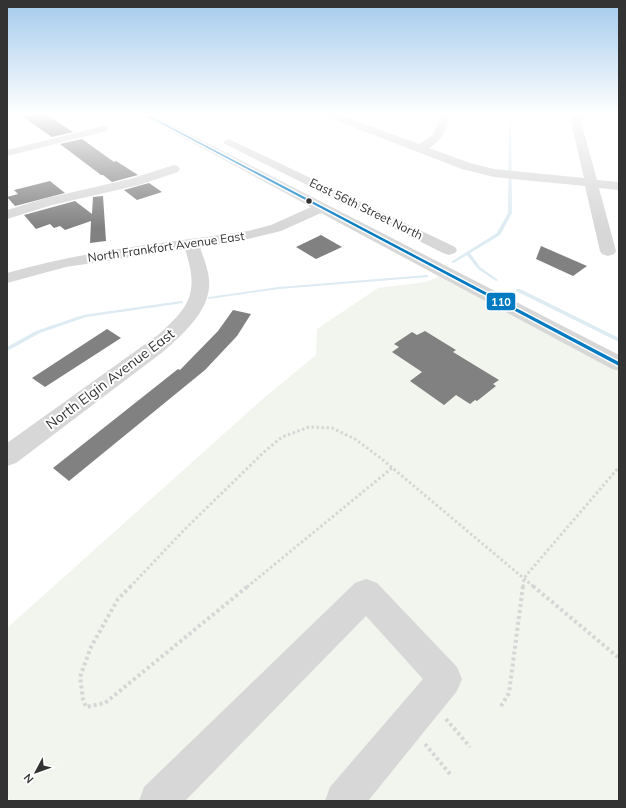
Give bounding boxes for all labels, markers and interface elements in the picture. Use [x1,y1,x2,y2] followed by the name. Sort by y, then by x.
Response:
[307,175,425,243] street label: East 56th Street North
[304,196,314,206] unlabelled marker
[87,228,245,265] street label: North Frankfort Avenue East
[486,292,516,311] line badge: 110
[491,295,511,309] text: 110
[42,325,178,433] street label: North Elgin Avenue East
[16,752,56,792] north arrow
[20,771,36,786] text: N

